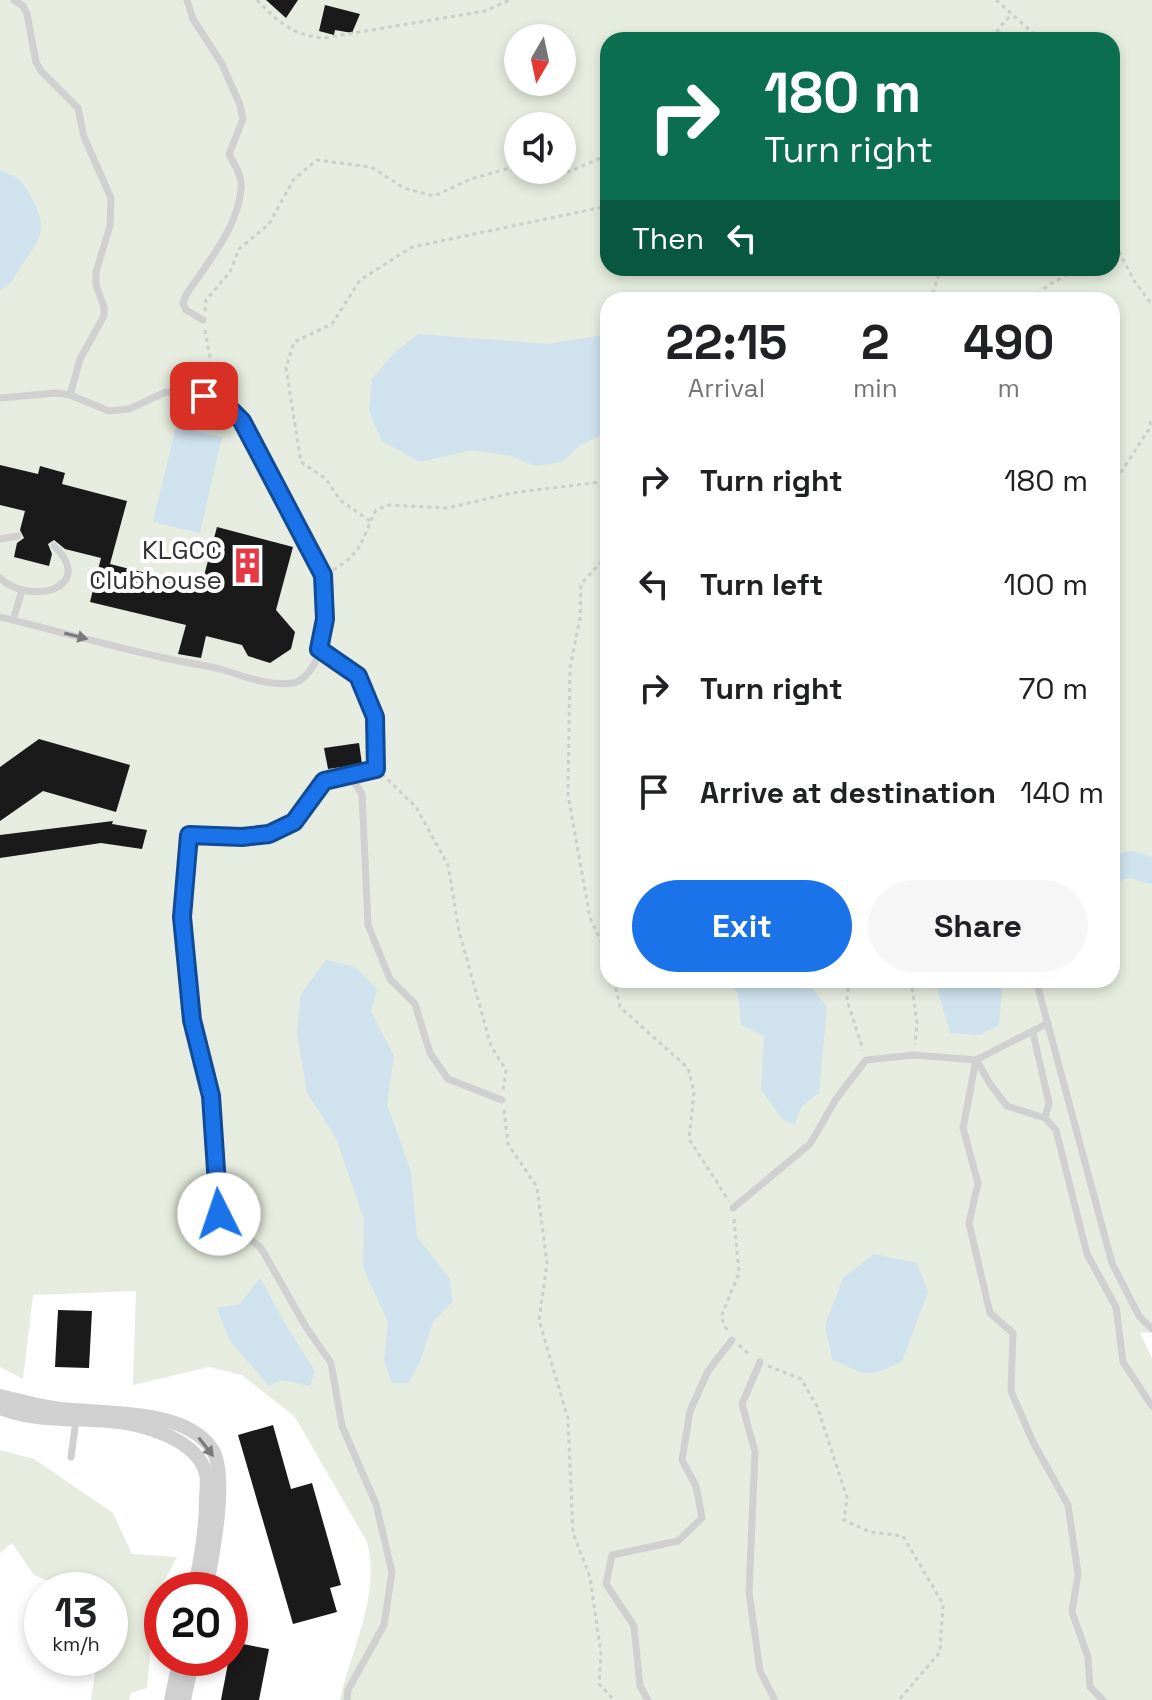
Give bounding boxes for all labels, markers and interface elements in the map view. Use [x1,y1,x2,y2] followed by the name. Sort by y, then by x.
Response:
[504,24,576,96] north arrow
[504,24,576,184] map controls
[764,57,921,128] text: 180 m
[632,64,736,168] icon: right
[504,112,576,184] button: sound
[764,127,933,173] text: Turn right
[720,216,764,260] icon: left
[632,219,704,258] text: Then
[666,312,787,373] text: 22:15
[861,312,890,373] text: 2
[963,312,1054,373] text: 490
[170,362,238,430] pin
[688,371,765,405] text: Arrival
[853,371,898,405] text: min
[998,371,1020,405] text: m
[182,374,226,418] icon: arrive
[632,458,676,502] icon: right
[700,461,843,500] text: Turn right
[1004,461,1088,500] text: 180 m
[89,533,222,597] place label: KLGCC Clubhouse
[229,546,267,584] building icon: KLGCC Clubhouse
[632,562,676,606] icon: left
[700,565,823,604] text: Turn left
[1003,565,1088,604] text: 100 m
[63,630,88,642] one-way arrow
[632,666,676,710] icon: right
[700,669,843,708] text: Turn right
[1019,669,1088,708] text: 70 m
[632,770,676,814] icon: arrive
[700,773,996,812] text: Arrive at destination
[1020,773,1104,812] text: 140 m
[632,880,852,972] button: Exit
[868,880,1088,972] button: Share
[177,1172,261,1256] position arrow
[198,1437,214,1457] one-way arrow
[144,1572,248,1676] speed limit sign: 20
[55,1588,97,1639] text: 13
[52,1631,100,1657] text: km/h

